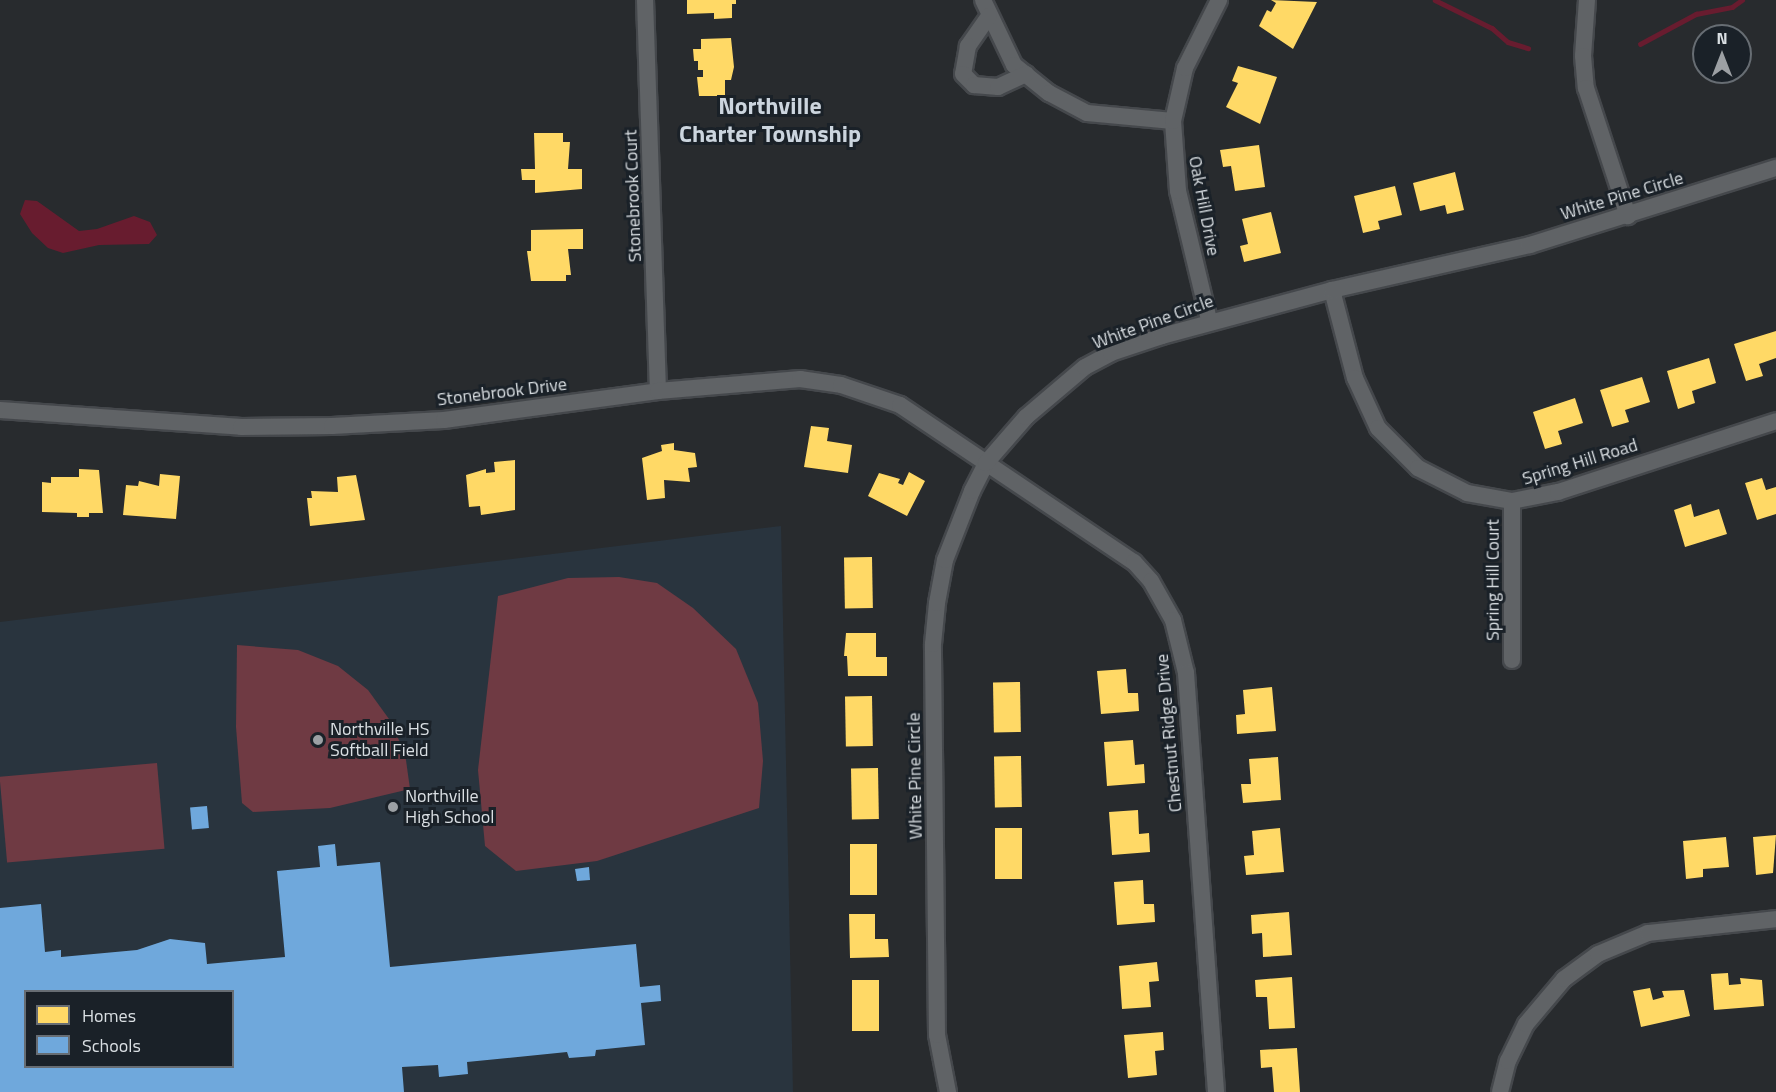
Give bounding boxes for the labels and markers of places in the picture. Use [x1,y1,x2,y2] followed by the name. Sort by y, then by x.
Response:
[330,719,430,762] place label: Northville HS Softball Field
[311,733,325,747] marker: Northville HS Softball Field
[405,786,494,828] place label: Northville High School
[386,800,400,814] marker: Northville High School

